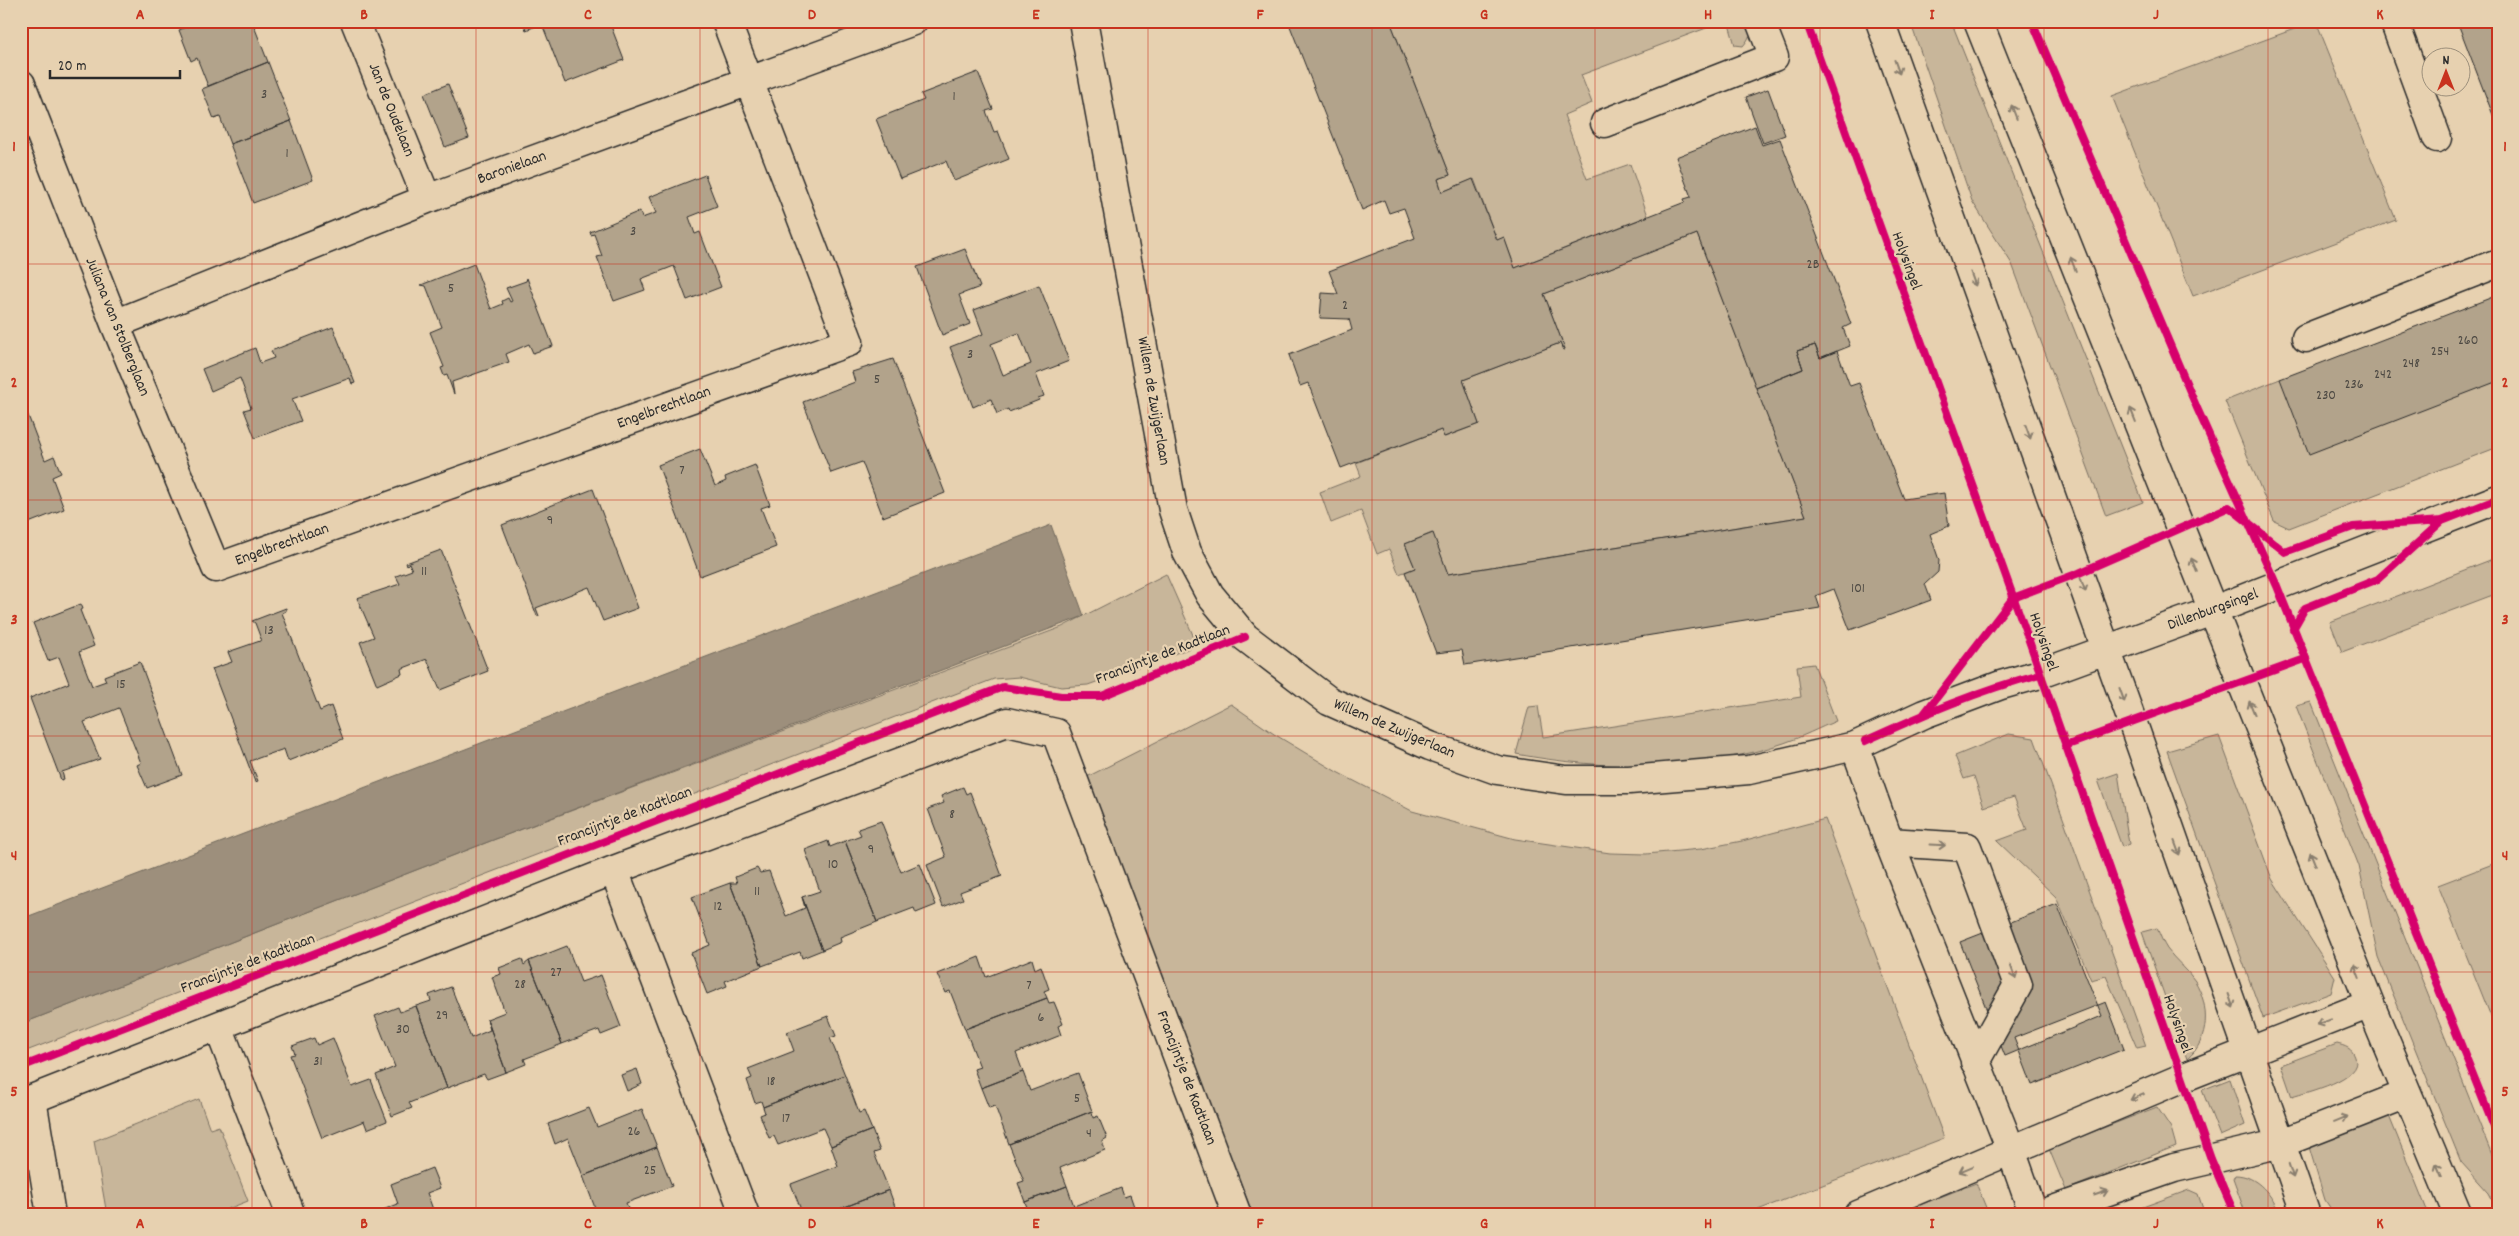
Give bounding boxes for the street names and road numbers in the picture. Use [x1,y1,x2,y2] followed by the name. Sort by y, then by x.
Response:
[362,60,420,160] street label: Jan de Oudelaan
[474,145,550,191] street label: Baronielaan
[1885,229,1927,294] street label: Holysingel
[79,254,155,400] street label: Juliana van Stolberglaan
[1130,335,1176,467] street label: Willem de Zwijgerlaan
[614,380,714,436] street label: Engelbrechtlaan
[232,517,332,573] street label: Engelbrechtlaan
[2164,583,2262,637] street label: Dillenburgsingel
[2022,610,2064,675] street label: Holysingel
[1092,619,1234,691] street label: Francijntje de Kadtlaan
[1330,693,1458,765] street label: Willem de Zwijgerlaan
[554,781,696,853] street label: Francijntje de Kadtlaan
[177,928,319,1000] street label: Francijntje de Kadtlaan
[2156,992,2198,1057] street label: Holysingel
[1150,1007,1222,1149] street label: Francijntje de Kadtlaan

